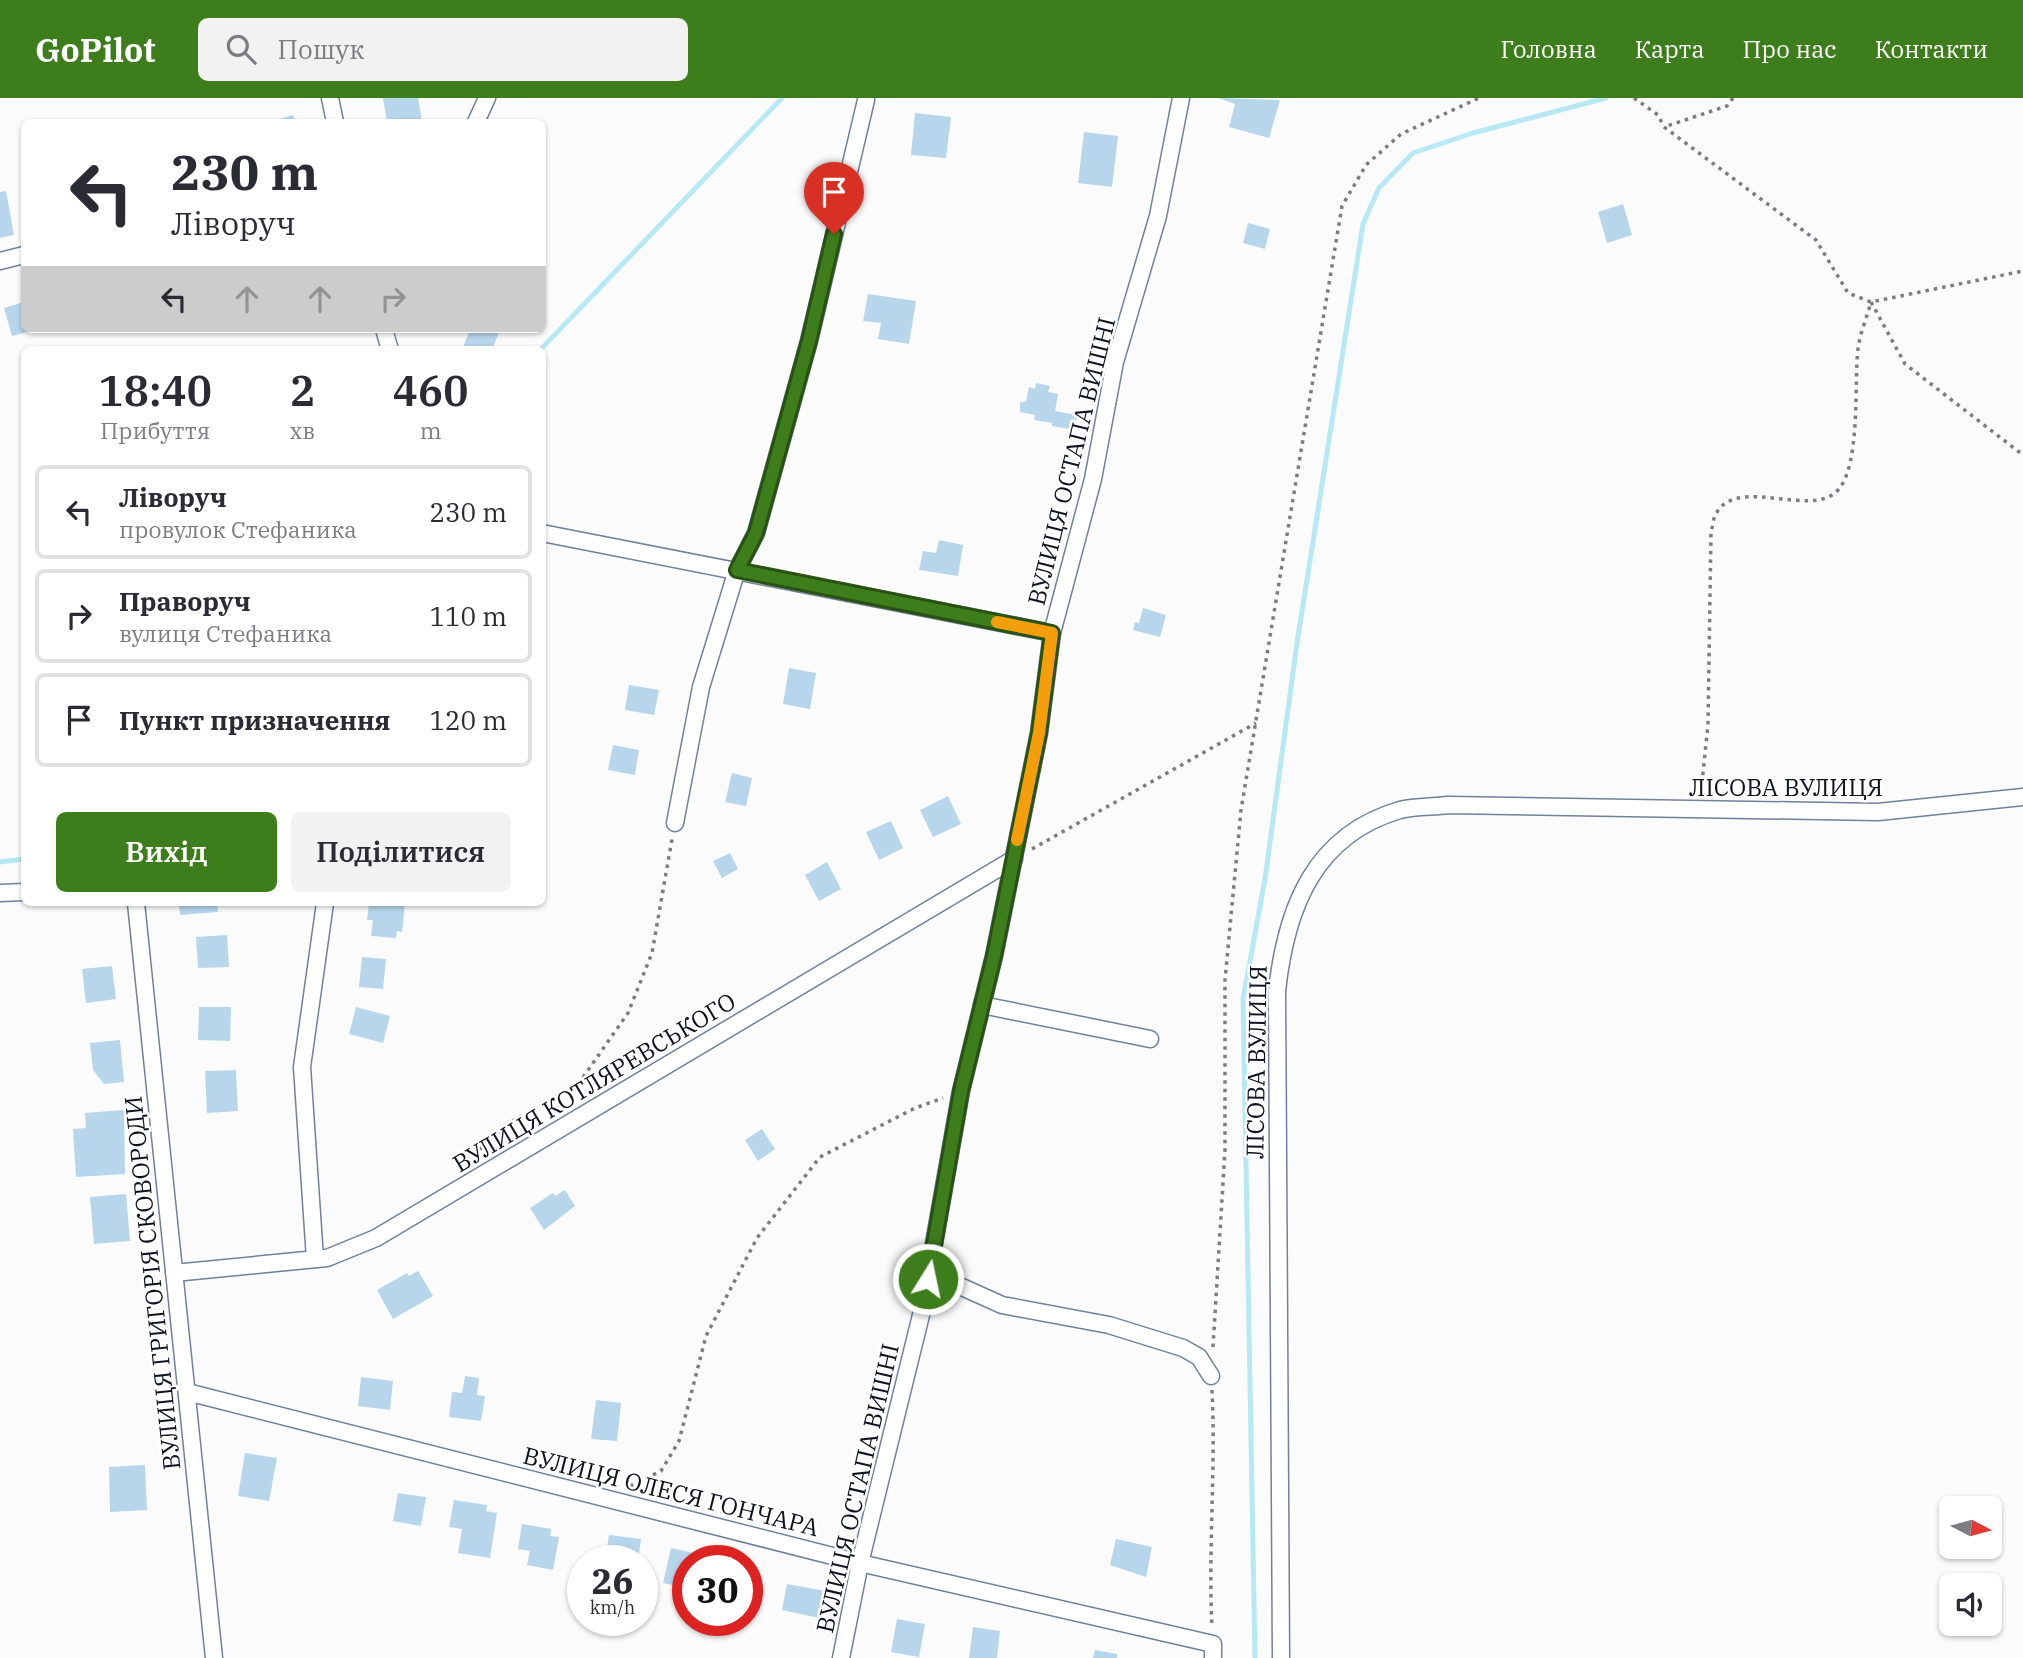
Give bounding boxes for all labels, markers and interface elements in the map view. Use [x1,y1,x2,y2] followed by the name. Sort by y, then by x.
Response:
[198,18,688,81] search box
[35,28,156,71] text: GoPilot
[222,30,260,68] icon: search
[278,32,364,66] text: Пошук
[1501,33,1597,65] text: Головна
[1635,33,1704,65] text: Карта
[1742,33,1837,65] text: Про нас
[1875,33,1988,65] text: Контакти
[171,140,318,203] text: 230 m
[56,147,147,238] icon: left
[804,162,864,234] pin
[815,173,853,211] icon: arrive
[171,202,296,244] text: Ліворуч
[155,280,193,318] icon: left
[228,280,266,318] icon: ahead
[301,280,339,318] icon: ahead
[374,280,412,318] icon: right
[1020,314,1122,608] street label: ВУЛИЦЯ ОСТАПА ВИШНІ
[99,363,212,418] text: 18:40
[290,363,315,418] text: 2
[393,363,468,418] text: 460
[100,415,210,445] text: Прибуття
[289,415,315,445] text: хв
[420,415,442,445] text: m
[119,480,227,514] text: Ліворуч
[60,493,98,531] icon: left
[429,495,507,529] text: 230 m
[119,514,357,544] text: провулок Стефаника
[119,584,251,618] text: Праворуч
[60,597,98,635] icon: right
[429,599,507,633] text: 110 m
[119,618,332,648] text: вулиця Стефаника
[60,701,98,739] icon: arrive
[119,703,391,737] text: Пункт призначення
[429,703,507,737] text: 120 m
[1689,771,1883,803] street label: ЛІСОВА ВУЛИЦЯ
[56,812,277,892] button: Вихід
[291,812,511,892] button: Поділитися
[1238,965,1274,1159] street label: ЛІСОВА ВУЛИЦЯ
[447,985,741,1179] street label: ВУЛИЦЯ КОТЛЯРЕВСЬКОГО
[116,1094,188,1472] street label: ВУЛИЦЯ ГРИГОРІЯ СКОВОРОДИ
[891,1242,965,1316] position arrow
[808,1340,906,1636] street label: ВУЛИЦЯ ОСТАПА ВИШНІ
[520,1439,823,1543] street label: ВУЛИЦЯ ОЛЕСЯ ГОНЧАРА
[1939,1496,2002,1559] north arrow
[1939,1496,2002,1636] map controls
[672,1545,763,1636] speed limit sign: 30
[591,1558,634,1604] text: 26
[1939,1573,2002,1636] button: sound
[590,1596,635,1619] text: km/h

